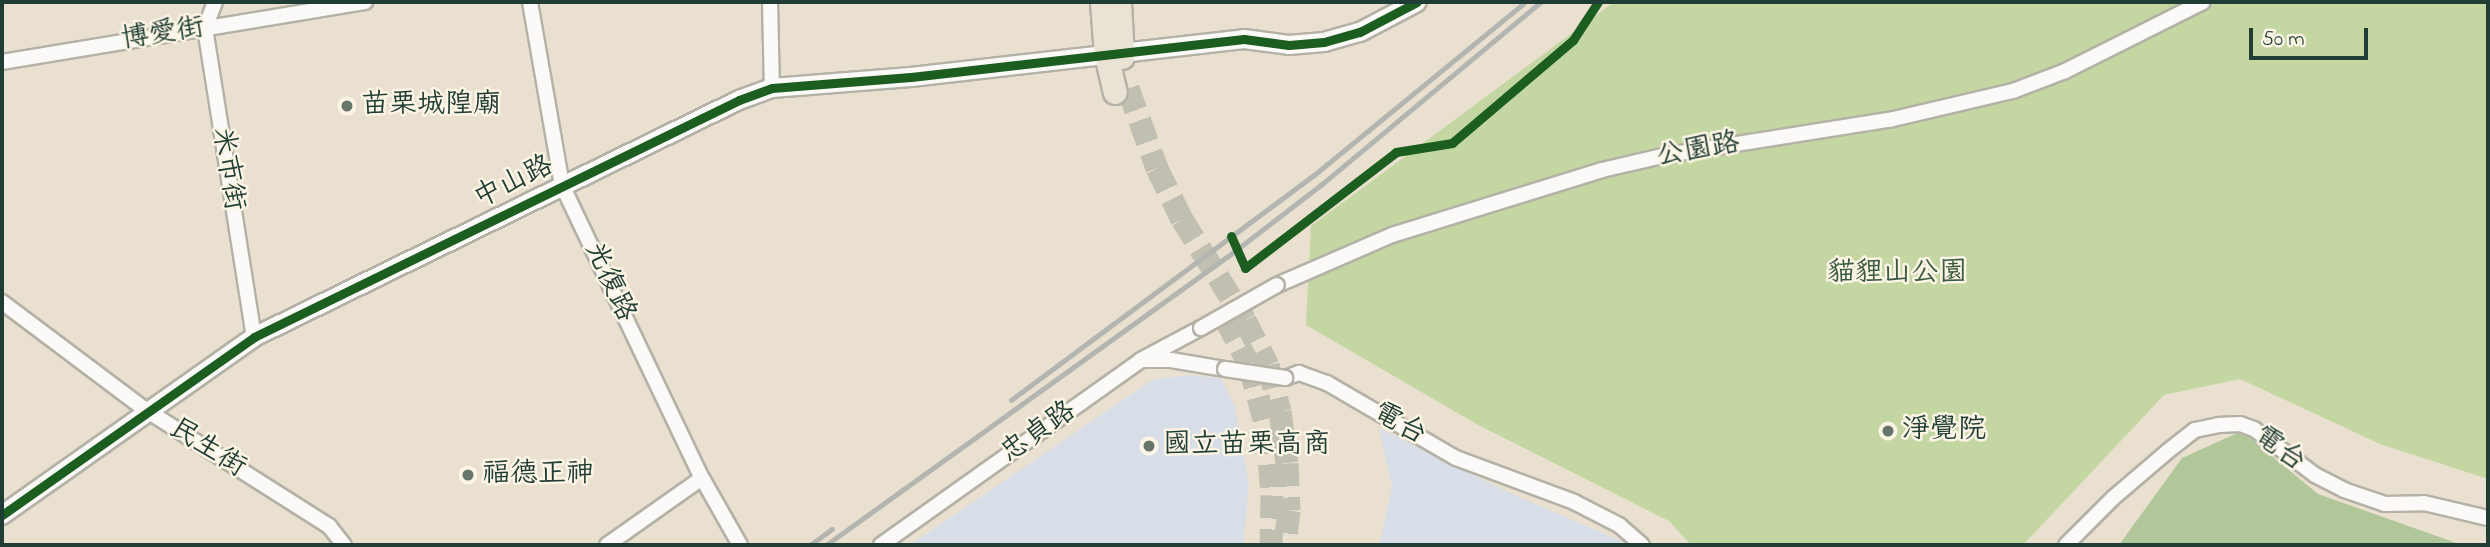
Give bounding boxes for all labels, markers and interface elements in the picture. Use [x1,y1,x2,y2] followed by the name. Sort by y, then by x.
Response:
[119,12,207,58] street label: 博愛街
[2252,14,2371,58] scale bar
[2262,25,2305,55] text: 50 m
[361,89,501,123] place label: 苗栗城隍廟
[339,98,355,114] marker: 苗栗城隍廟
[204,125,250,213] street label: 米市街
[1654,127,1742,175] street label: 公園路
[469,149,559,217] street label: 中山路
[576,237,642,327] street label: 光復路
[1827,257,1967,291] park label: 貓貍山公園
[995,395,1083,471] street label: 忠貞路
[1366,397,1432,453] street label: 電台
[162,412,252,486] street label: 民生街
[1902,414,1986,448] place label: 淨覺院
[2246,420,2312,480] street label: 電台
[1880,423,1896,439] marker: 淨覺院
[1163,429,1331,463] place label: 國立苗栗高商
[1141,438,1157,454] marker: 國立苗栗高商
[482,458,594,492] place label: 福德正神
[460,467,476,483] marker: 福德正神

